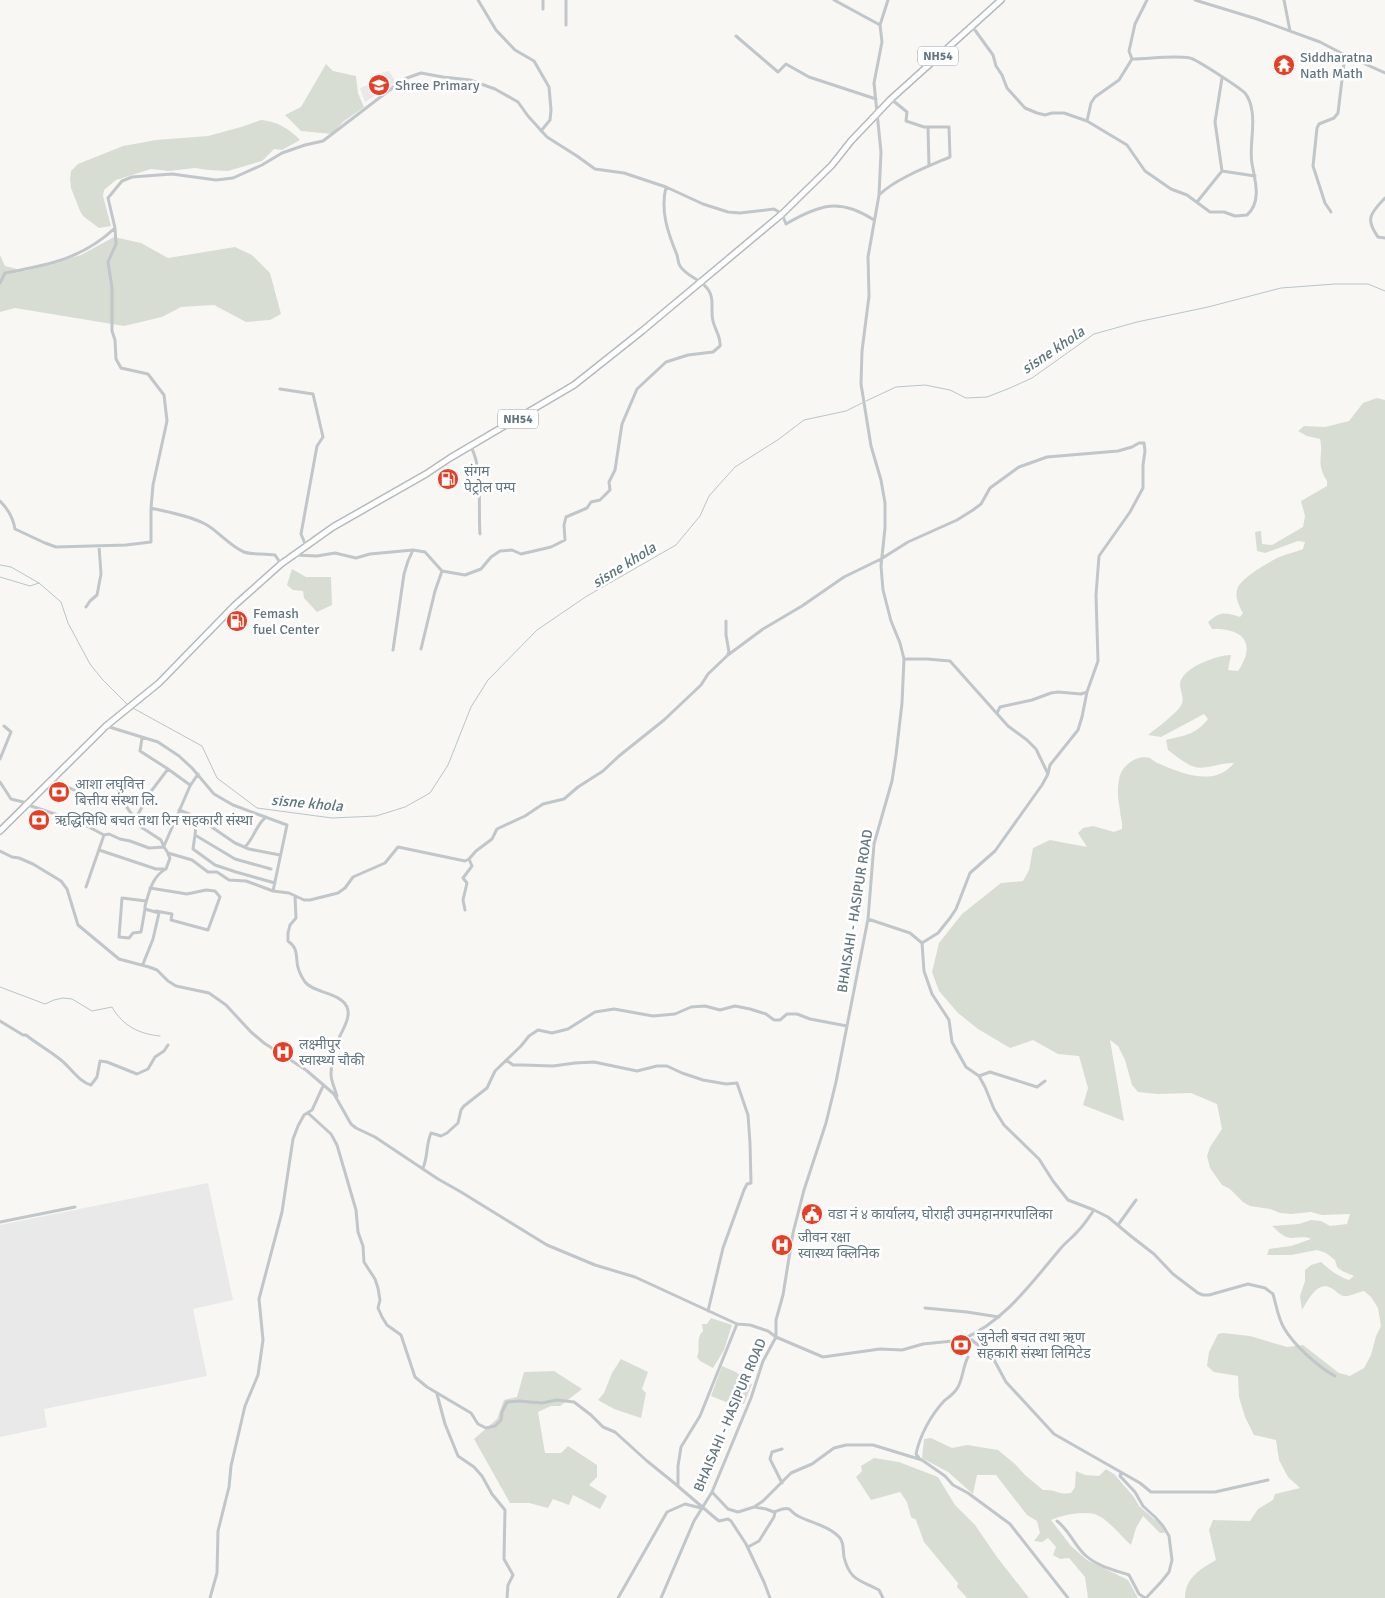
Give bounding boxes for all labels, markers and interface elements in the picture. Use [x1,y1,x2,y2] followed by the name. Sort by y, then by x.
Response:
[918,46,958,66] road number: NH54
[1300,49,1373,82] place label: Siddharatna Nath Math
[1272,53,1296,77] temple icon: Siddharatna Nath Math
[367,73,391,97] school or university icon: Shree Primary
[395,77,480,94] place label: Shree Primary
[1018,322,1088,378] water label: sisne khola
[498,409,538,428] road number: NH54
[464,463,517,496] place label: संगम पेट्रोल पम्प
[436,467,460,491] fuel station icon: संगम पेट्रोल पम्प
[589,538,660,592] water label: sisne khola
[253,605,320,638] place label: Femash fuel Center
[225,609,249,633] fuel station icon: Femash fuel Center
[75,776,158,809] place label: आशा लघुवित्त बित्तीय संस्था लि.
[47,780,71,804] bank icon: आशा लघुवित्त बित्तीय संस्था लि.
[270,791,344,815] water label: sisne khola
[27,808,51,832] bank icon: ऋद्धिसिधि बचत तथा रिन सहकारी संस्था
[55,812,253,829] place label: ऋद्धिसिधि बचत तथा रिन सहकारी संस्था
[834,828,876,994] street label: BHAISAHI - HASIPUR ROAD
[299,1036,365,1069] place label: लक्ष्मीपुर स्वास्थ्य चौकी
[271,1040,295,1064] hospital icon: लक्ष्मीपुर स्वास्थ्य चौकी
[800,1202,824,1226] public building icon: वडा नं ४ कार्यालय, घोराही उपमहानगरपालिका
[828,1206,1053,1223] place label: वडा नं ४ कार्यालय, घोराही उपमहानगरपालिका
[798,1229,880,1262] place label: जीवन रक्षा स्वास्थ्य क्लिनिक
[770,1233,794,1257] hospital icon: जीवन रक्षा स्वास्थ्य क्लिनिक
[977,1328,1091,1362] place label: जुनेली बचत तथा ऋण सहकारी संस्था लिमिटेड
[949,1333,973,1357] bank icon: जुनेली बचत तथा ऋण सहकारी संस्था लिमिटेड
[690,1336,770,1494] street label: BHAISAHI - HASIPUR ROAD

